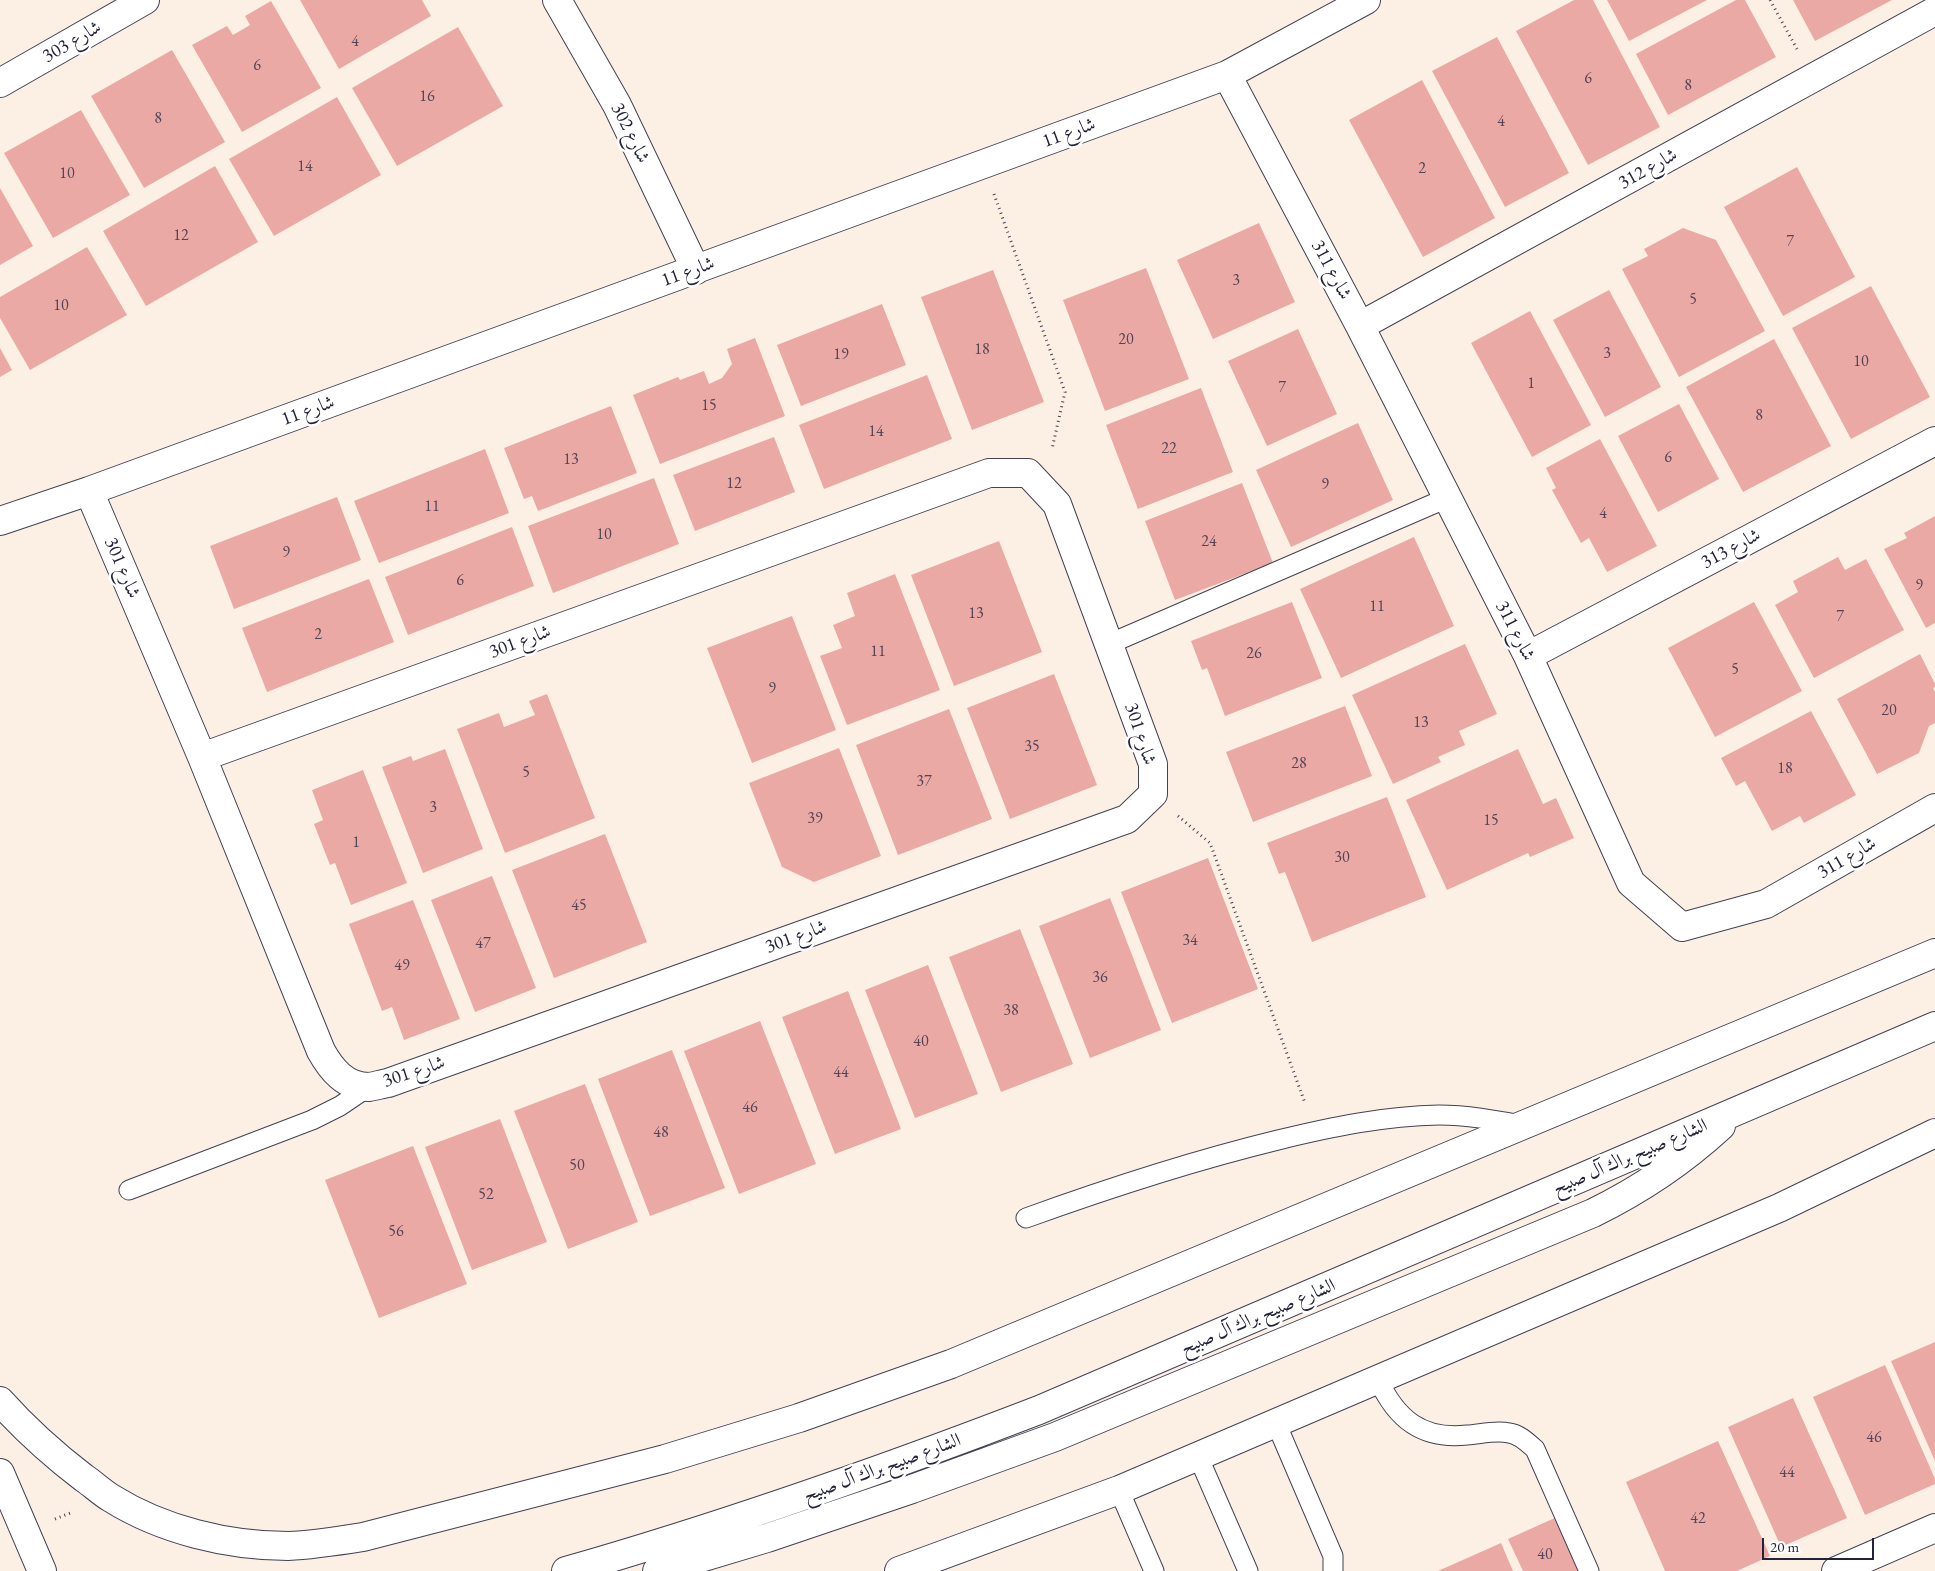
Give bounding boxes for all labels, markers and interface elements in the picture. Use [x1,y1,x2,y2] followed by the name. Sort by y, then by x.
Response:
[39,16,105,68] street label: شارع 303
[351,32,359,52] house number: 4
[253,56,261,76] house number: 6
[1584,69,1592,89] house number: 6
[1684,76,1692,96] house number: 8
[419,87,435,107] house number: 16
[606,99,654,167] street label: شارع 302
[154,109,162,129] house number: 8
[1497,112,1505,132] house number: 4
[1039,113,1099,153] street label: شارع 11
[1614,143,1682,195] street label: شارع 312
[297,157,313,177] house number: 14
[1418,159,1426,179] house number: 2
[59,164,75,184] house number: 10
[173,226,189,246] house number: 12
[1786,232,1794,252] house number: 7
[1306,236,1356,304] street label: شارع 311
[658,252,718,292] street label: شارع 11
[1232,271,1240,291] house number: 3
[1689,290,1697,310] house number: 5
[53,296,69,316] house number: 10
[1118,330,1134,350] house number: 20
[974,340,990,360] house number: 18
[1603,344,1611,364] house number: 3
[833,345,849,365] house number: 19
[1853,352,1869,372] house number: 10
[1527,374,1535,394] house number: 1
[1278,378,1286,398] house number: 7
[278,391,338,431] street label: شارع 11
[701,396,717,416] house number: 15
[1755,406,1763,426] house number: 8
[868,422,884,442] house number: 14
[1161,439,1177,459] house number: 22
[1664,448,1672,468] house number: 6
[563,450,579,470] house number: 13
[726,474,742,494] house number: 12
[1321,475,1329,495] house number: 9
[424,497,440,517] house number: 11
[1599,504,1607,524] house number: 4
[1697,524,1765,574] street label: شارع 313
[596,525,612,545] house number: 10
[1201,532,1217,552] house number: 24
[99,534,145,602] street label: شارع 301
[282,543,290,563] house number: 9
[456,571,464,591] house number: 6
[1915,576,1923,596] house number: 9
[1369,597,1385,617] house number: 11
[1490,597,1540,665] street label: شارع 311
[968,604,984,624] house number: 13
[1836,607,1844,627] house number: 7
[486,620,554,664] street label: شارع 301
[314,625,322,645] house number: 2
[870,642,886,662] house number: 11
[1246,644,1262,664] house number: 26
[1731,660,1739,680] house number: 5
[768,679,776,699] house number: 9
[1119,700,1161,768] street label: شارع 301
[1881,701,1897,721] house number: 20
[1413,713,1429,733] house number: 13
[1024,737,1040,757] house number: 35
[1291,754,1307,774] house number: 28
[1777,759,1793,779] house number: 18
[522,763,530,783] house number: 5
[916,772,932,792] house number: 37
[429,798,437,818] house number: 3
[807,809,823,829] house number: 39
[1483,811,1499,831] house number: 15
[1814,832,1880,884] street label: شارع 311
[352,833,360,853] house number: 1
[1334,848,1350,868] house number: 30
[571,896,587,916] house number: 45
[762,915,830,959] street label: شارع 301
[1182,931,1198,951] house number: 34
[475,934,491,954] house number: 47
[394,956,410,976] house number: 49
[1092,968,1108,988] house number: 36
[1003,1001,1019,1021] house number: 38
[913,1032,929,1052] house number: 40
[380,1051,448,1093] street label: شارع 301
[833,1063,849,1083] house number: 44
[742,1098,758,1118] house number: 46
[1549,1114,1711,1200] street label: الشارع صبيح براك آل صبيح
[653,1123,669,1143] house number: 48
[569,1156,585,1176] house number: 50
[478,1185,494,1205] house number: 52
[388,1222,404,1242] house number: 56
[1177,1274,1339,1360] street label: الشارع صبيح براك آل صبيح
[1866,1428,1882,1448] house number: 46
[800,1429,964,1507] street label: الشارع صبيح براك آل صبيح
[1779,1463,1795,1483] house number: 44
[1690,1509,1706,1529] house number: 42
[1765,1528,1878,1560] scale bar
[1770,1537,1799,1556] text: 20 m
[1537,1545,1553,1565] house number: 40

